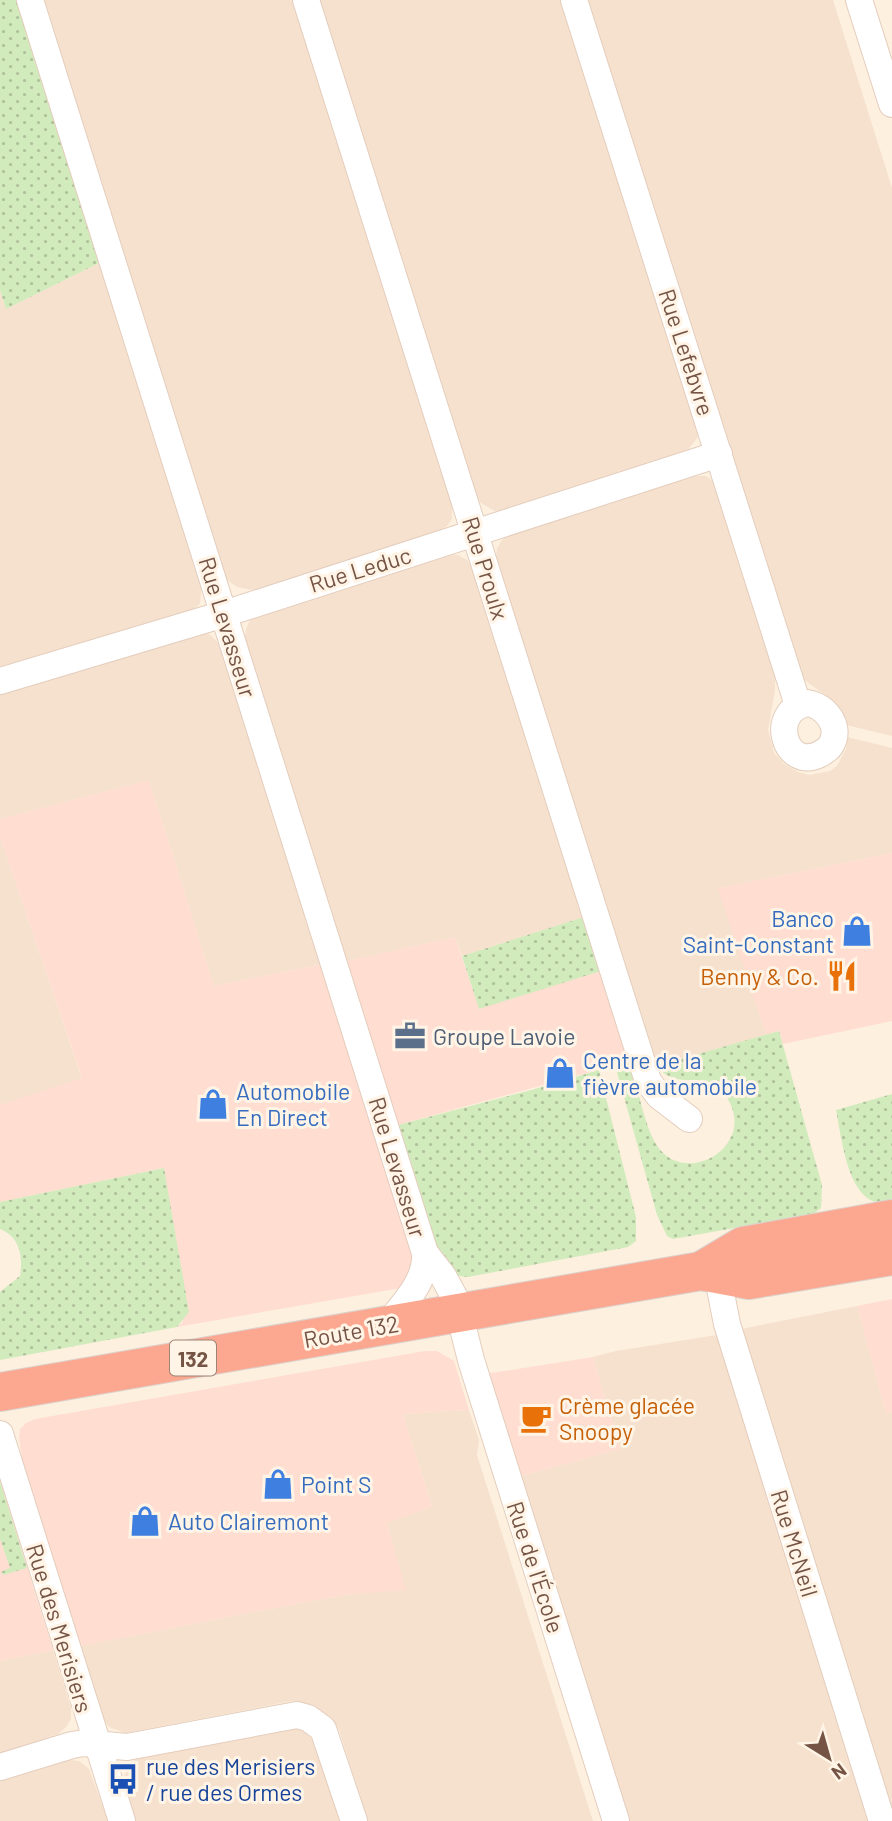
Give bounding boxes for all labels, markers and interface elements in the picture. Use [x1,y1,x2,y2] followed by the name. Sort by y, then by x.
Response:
[653,285,721,419] street label: Rue Lefebvre
[457,513,515,623] street label: Rue Proulx
[305,540,415,598] street label: Rue Leduc
[193,553,263,701] street label: Rue Levasseur
[683,904,834,958] place label: Banco Saint-Constant
[840,914,874,948] shop icon: Banco Saint-Constant
[825,959,859,993] restaurant icon: Benny & Co.
[700,962,819,990] place label: Benny & Co.
[393,1019,427,1053] office icon: Groupe Lavoie
[433,1022,576,1050] place label: Groupe Lavoie
[583,1046,757,1100] place label: Centre de la fièvre automobile
[543,1056,577,1090] shop icon: Centre de la fièvre automobile
[236,1077,350,1131] place label: Automobile En Direct
[196,1087,230,1121] shop icon: Automobile En Direct
[363,1093,433,1241] street label: Rue Levasseur
[301,1309,401,1353] street label: Route 132
[170,1340,216,1376] road number: 132
[559,1391,695,1445] place label: Crème glacée Snoopy
[519,1401,553,1435] cafe icon: Crème glacée Snoopy
[261,1467,295,1501] shop icon: Point S
[301,1470,371,1498] place label: Point S
[765,1486,825,1600] street label: Rue McNeil
[502,1498,570,1636] street label: Rue de l'École
[128,1504,162,1538] shop icon: Auto Clairemont
[168,1507,329,1535] place label: Auto Clairemont
[21,1540,99,1716] street label: Rue des Merisiers
[794,1723,864,1793] north arrow
[146,1752,315,1806] place label: rue des Merisiers / rue des Ormes
[828,1759,852,1785] text: N
[106,1762,140,1796] bus stop icon: rue des Merisiers / rue des Ormes

